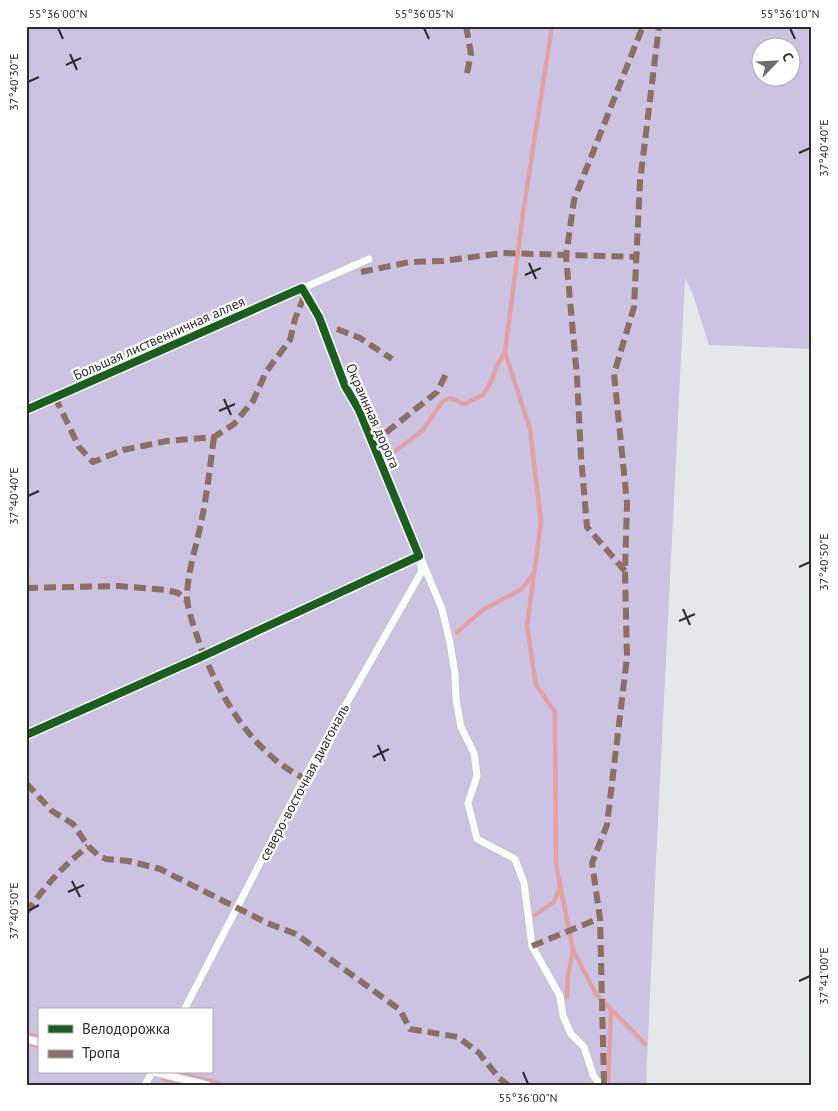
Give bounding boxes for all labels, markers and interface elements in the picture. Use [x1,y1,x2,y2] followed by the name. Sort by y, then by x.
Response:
[28,6,88,21] text: 55°36'00"N
[394,6,454,21] text: 55°36'05"N
[760,6,820,21] text: 55°36'10"N
[750,38,800,88] north arrow
[778,49,798,64] text: С
[6,53,21,111] text: 37°40'30"E
[816,119,831,177] text: 37°40'40"E
[70,292,248,384] street label: Большая лиственничная аллея
[342,361,404,471] street label: Окраинная дорога
[6,467,21,525] text: 37°40'40"E
[816,533,831,591] text: 37°40'50"E
[255,700,353,864] street label: северо-восточная диагональ
[6,882,21,940] text: 37°40'50"E
[816,947,831,1005] text: 37°41'00"E
[38,1008,212,1074] legend
[82,1019,170,1038] text: Велодорожка
[82,1043,120,1062] text: Тропа
[498,1090,558,1105] text: 55°36'00"N

